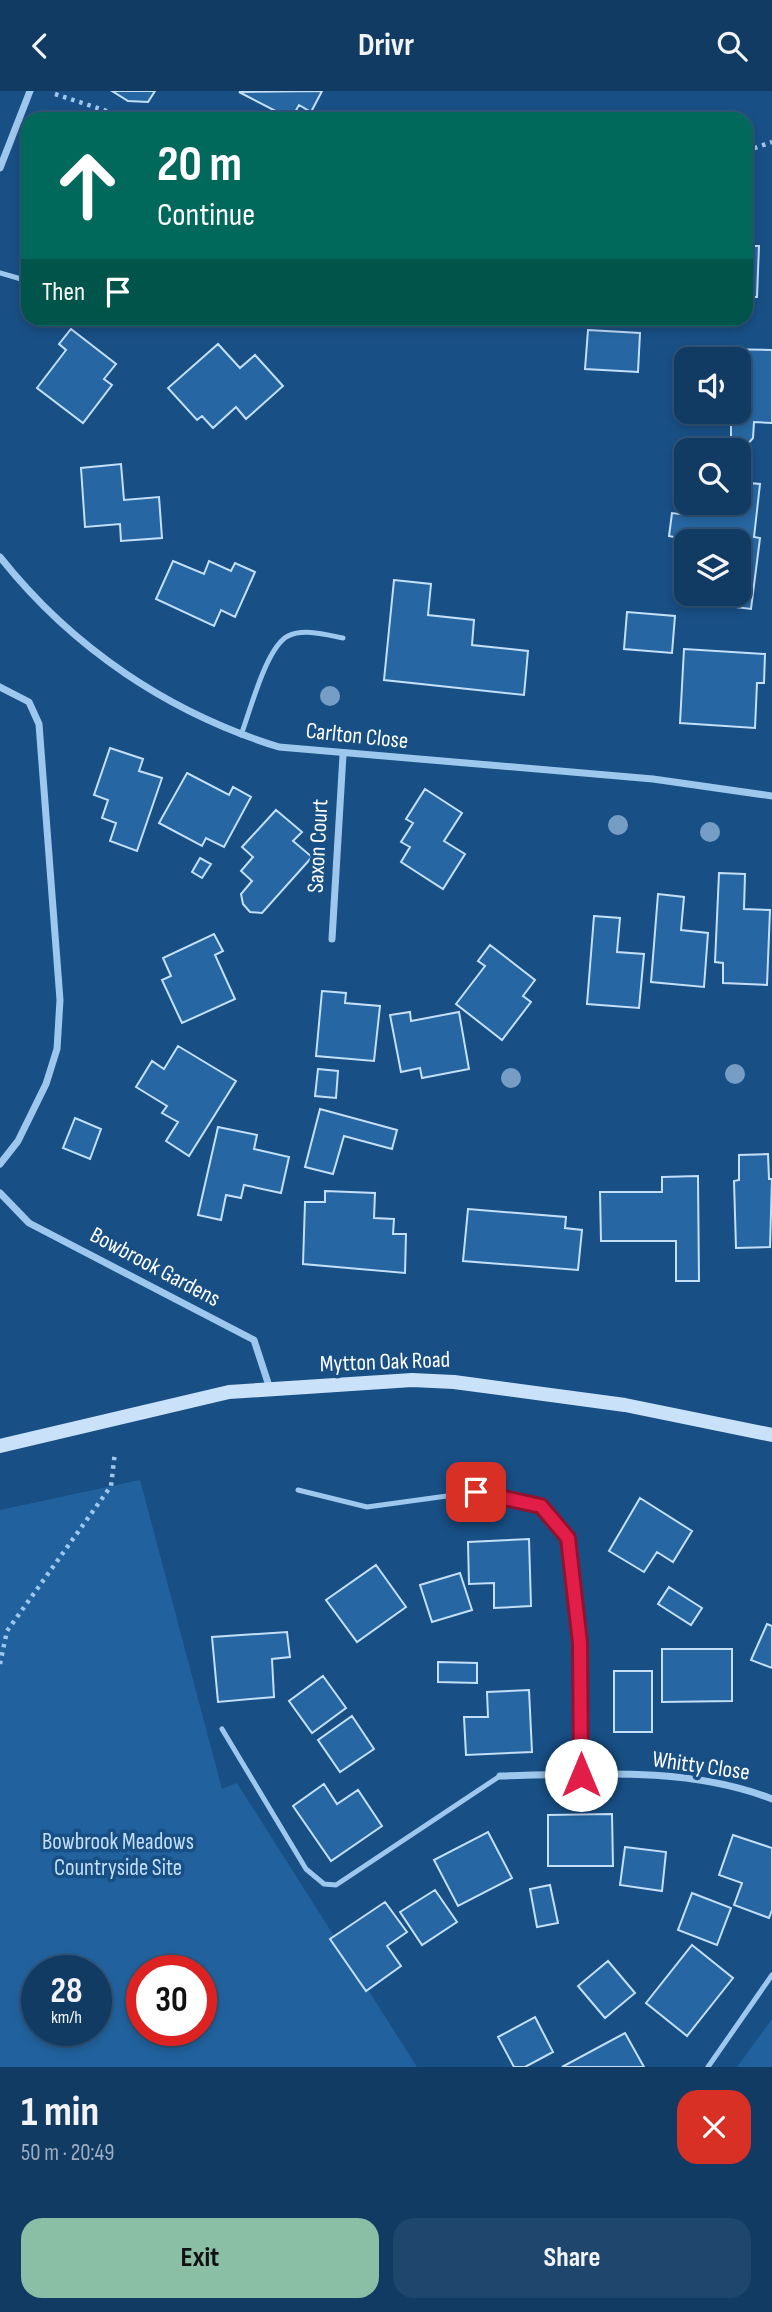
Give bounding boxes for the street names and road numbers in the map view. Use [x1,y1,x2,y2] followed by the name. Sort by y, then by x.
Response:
[304,717,410,755] street label: Carlton Close
[302,798,334,894] street label: Saxon Court
[85,1221,225,1313] street label: Bowbrook Gardens
[319,1346,451,1378] street label: Mytton Oak Road
[650,1745,752,1787] street label: Whitty Close

